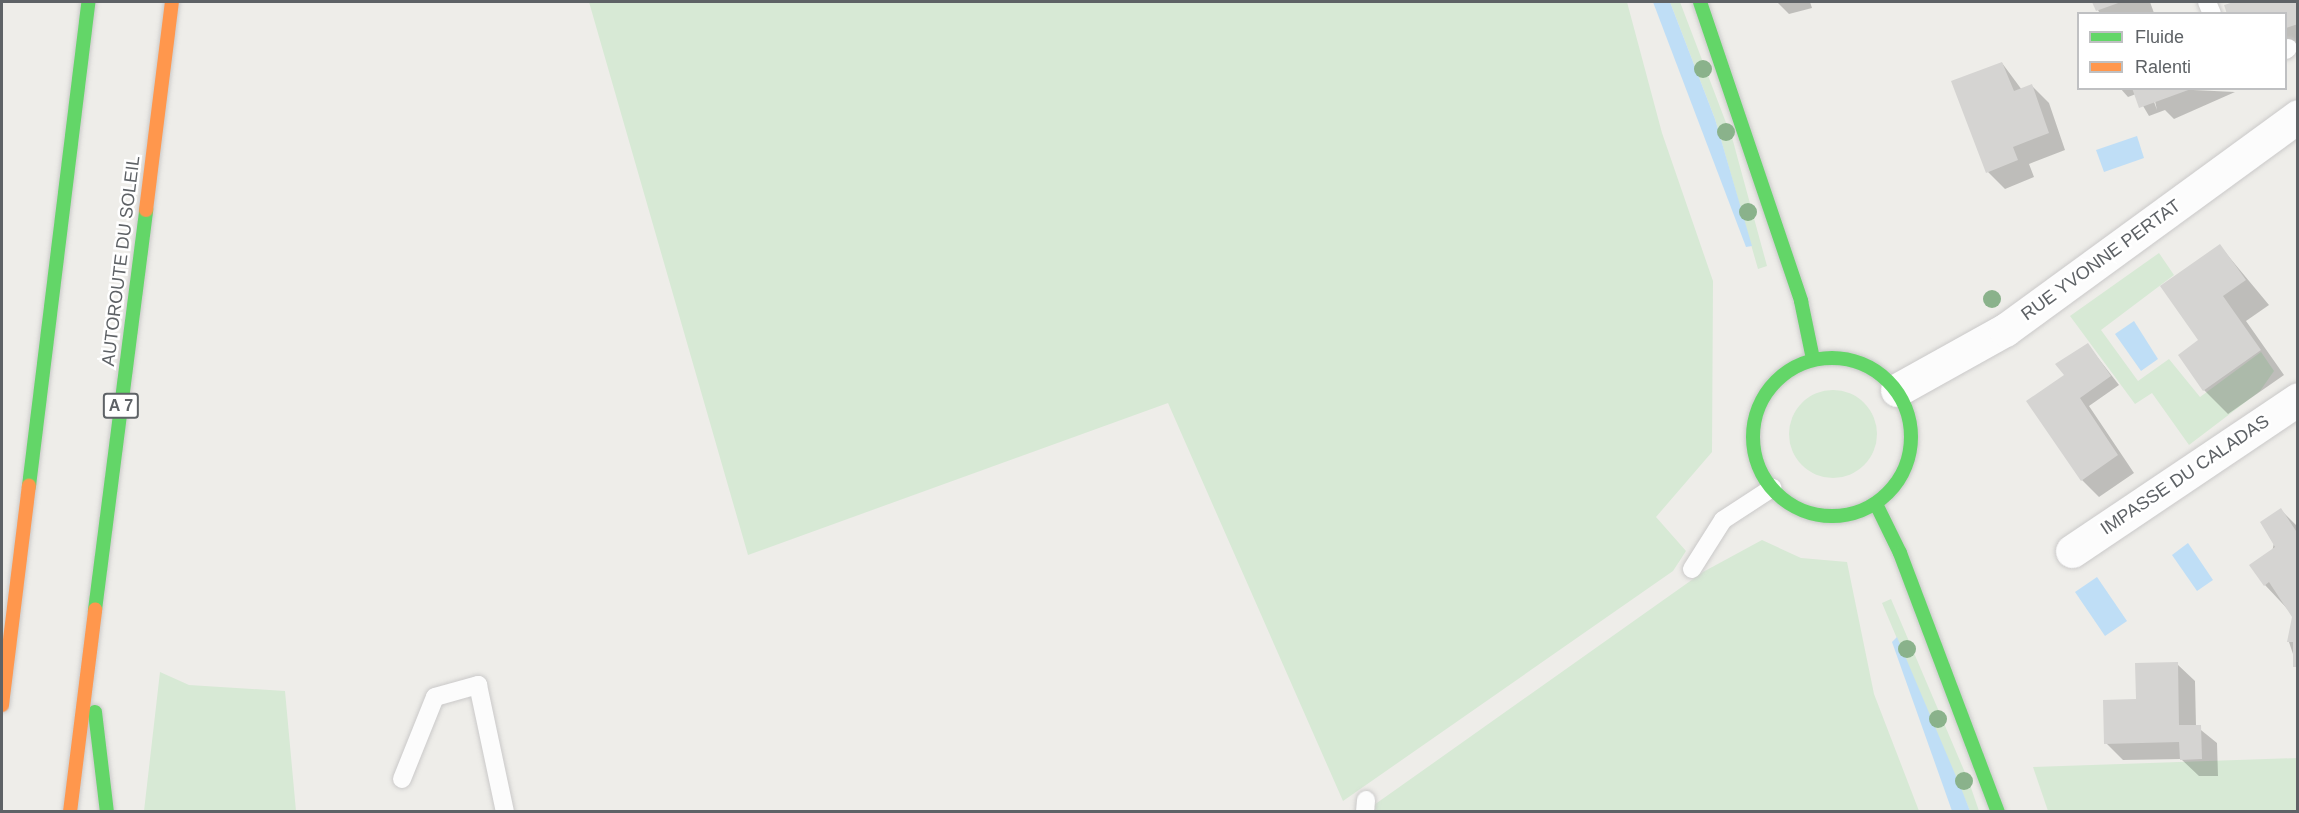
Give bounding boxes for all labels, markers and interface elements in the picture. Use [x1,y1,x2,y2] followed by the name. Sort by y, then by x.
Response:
[2077,12,2287,90] legend
[2135,27,2184,47] text: Fluide
[2135,57,2191,77] text: Ralenti
[97,155,145,367] street label: AUTOROUTE DU SOLEIL
[2017,195,2185,325] street label: RUE YVONNE PERTAT
[102,393,140,419] road number: A 7
[2097,410,2273,540] street label: IMPASSE DU CALADAS

